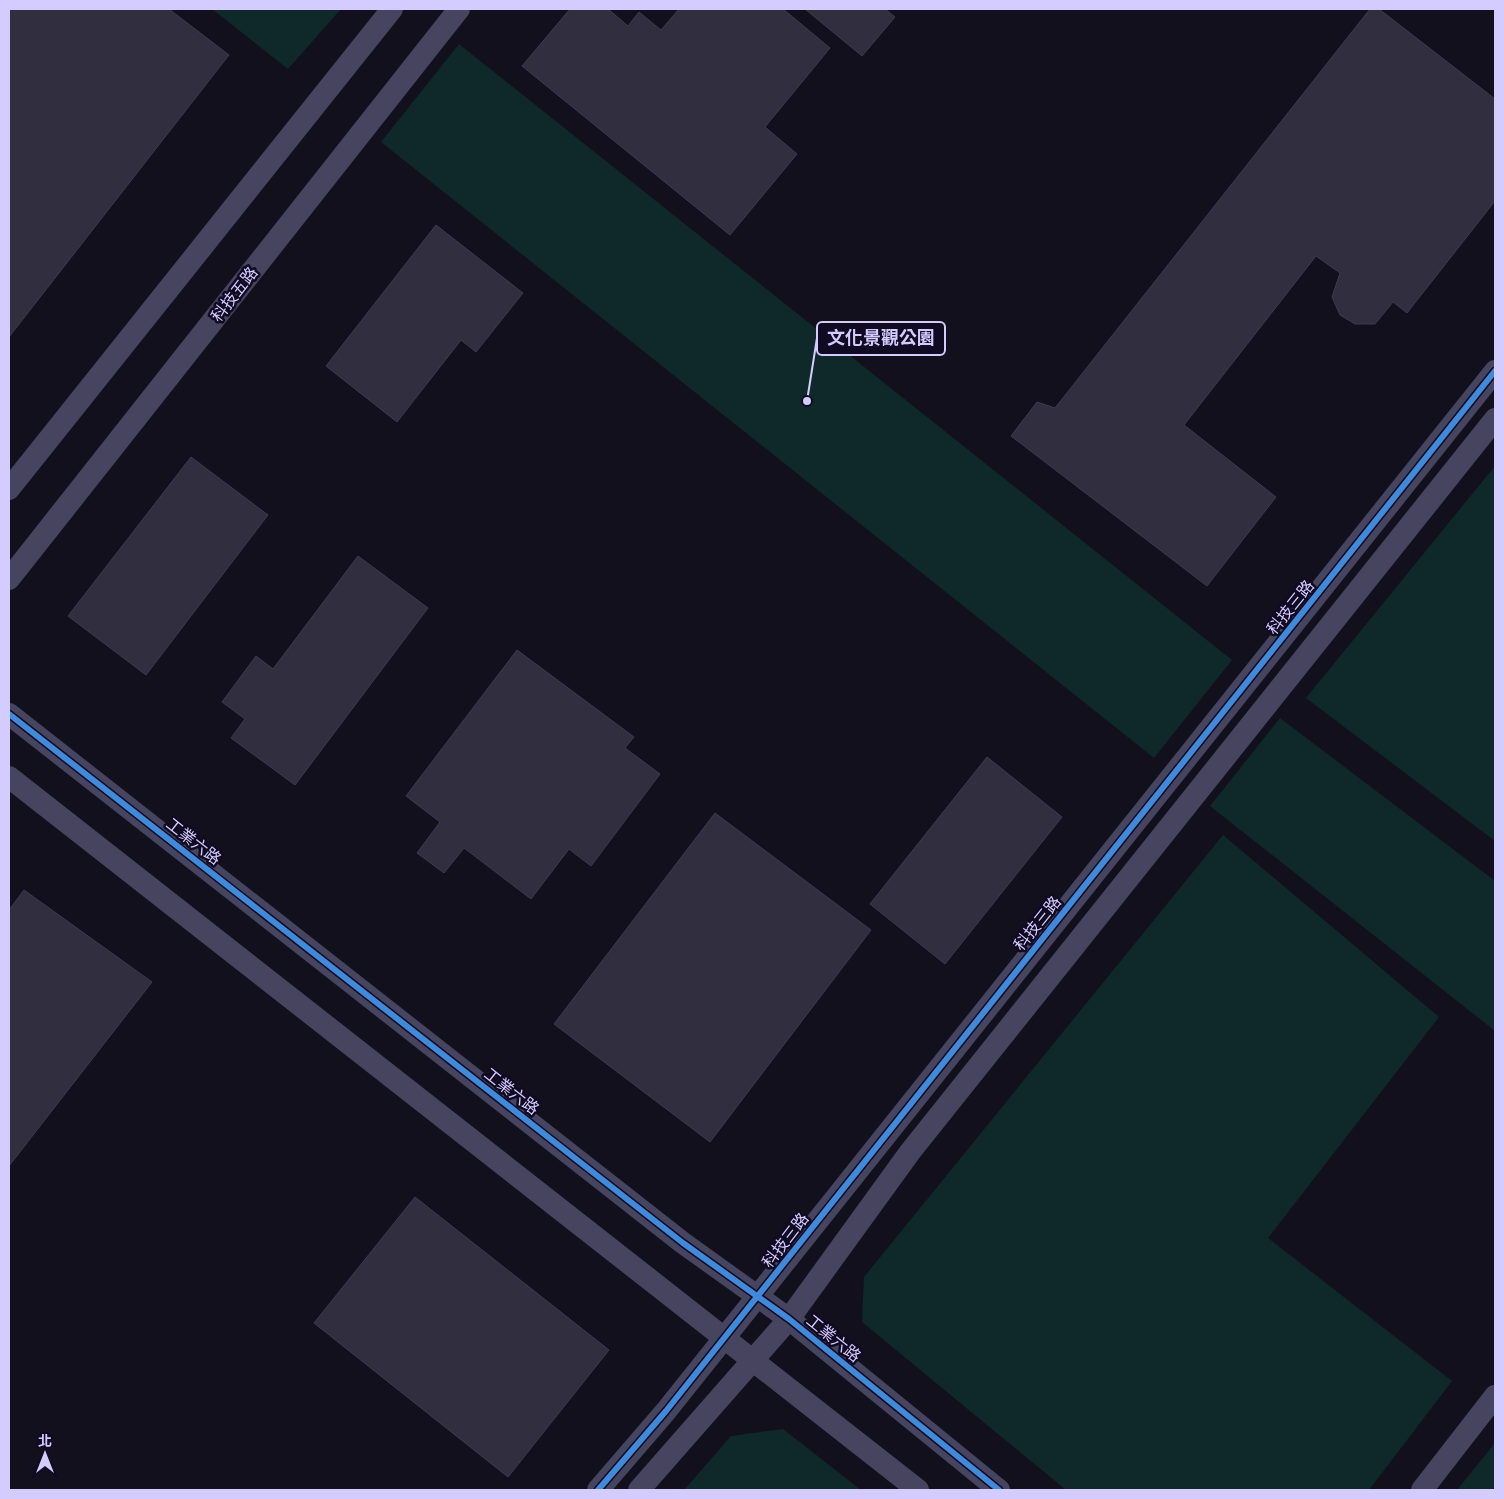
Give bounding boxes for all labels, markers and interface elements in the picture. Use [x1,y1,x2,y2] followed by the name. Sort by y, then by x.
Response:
[206,263,263,327] street label: 科技五路
[817,322,945,355] callout: 文化景觀公園
[827,326,935,351] text: 文化景觀公園
[1262,576,1319,639] street label: 科技三路
[161,813,225,870] street label: 工業六路
[1009,892,1066,955] street label: 科技三路
[479,1063,543,1120] street label: 工業六路
[757,1209,814,1273] street label: 科技三路
[802,1310,865,1367] street label: 工業六路
[20,1429,70,1479] north arrow
[38,1432,52,1452] text: 北

